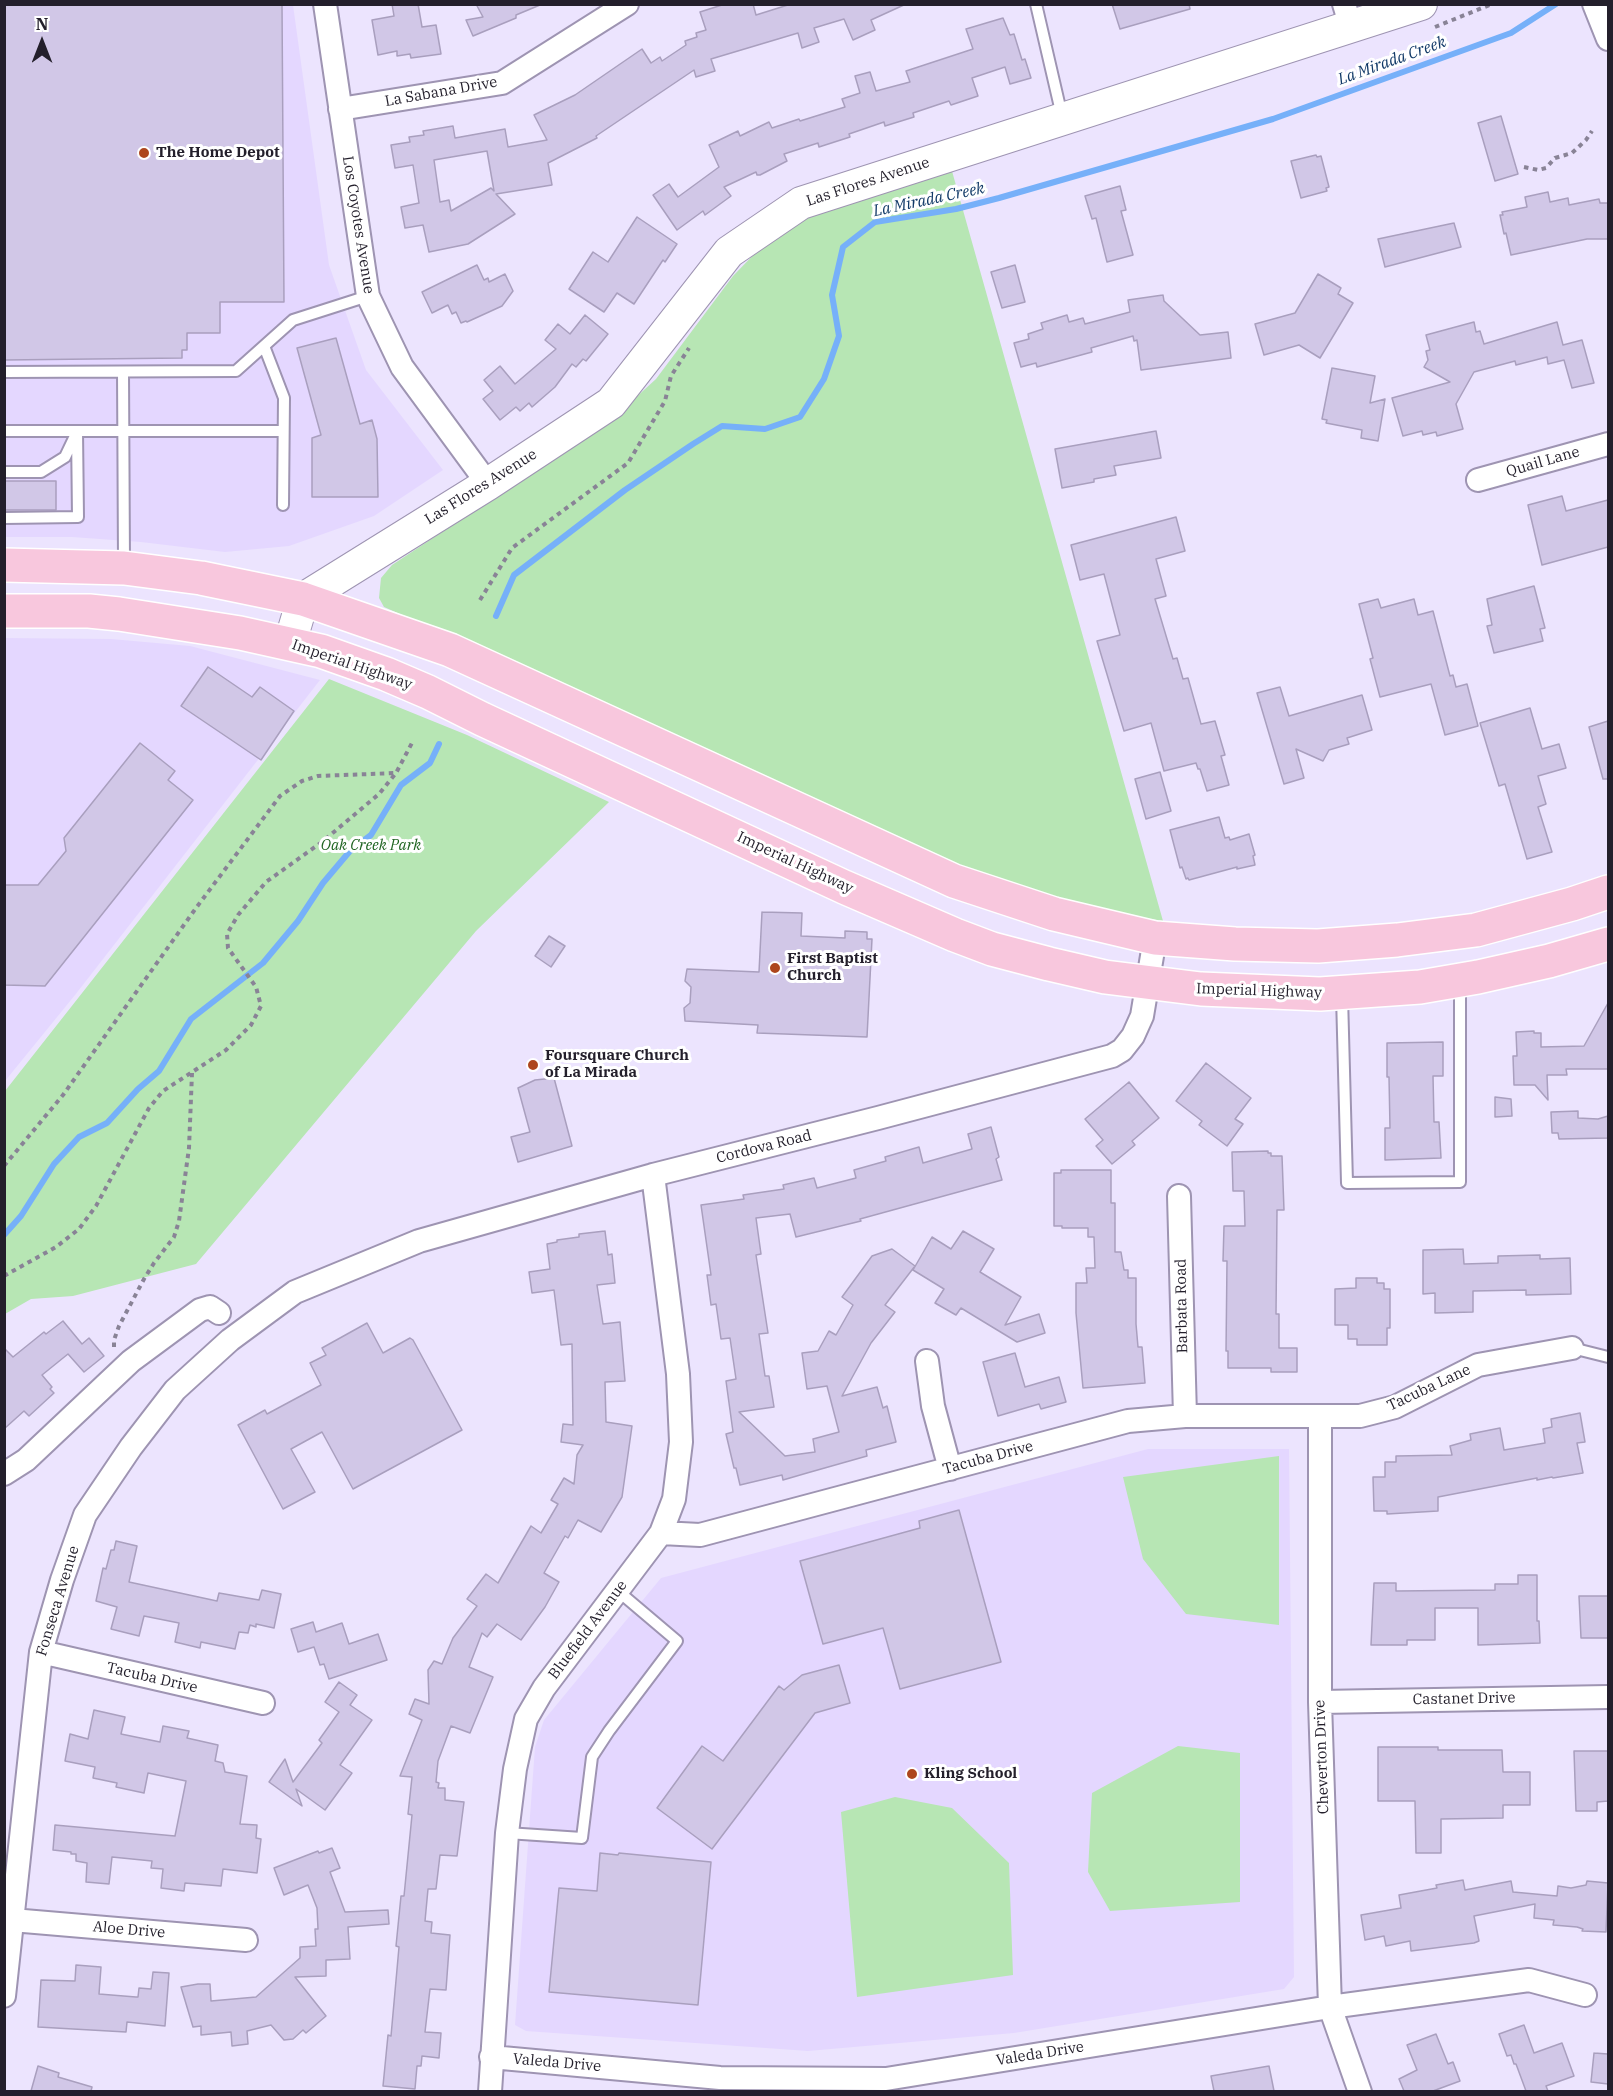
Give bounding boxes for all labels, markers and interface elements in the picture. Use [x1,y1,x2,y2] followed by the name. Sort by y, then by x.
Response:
[12,12,72,72] north arrow
[36,14,48,34] text: N
[1335,33,1449,89] water label: La Mirada Creek
[383,73,499,111] street label: La Sabana Drive
[156,144,280,162] place label: The Home Depot
[137,146,151,160] marker: The Home Depot
[804,154,932,210] street label: Las Flores Avenue
[338,155,378,295] street label: Los Coyotes Avenue
[872,179,986,221] water label: La Mirada Creek
[1504,443,1582,481] street label: Quail Lane
[422,445,540,529] street label: Las Flores Avenue
[290,636,414,694] street label: Imperial Highway
[734,828,856,898] street label: Imperial Highway
[321,837,421,855] park label: Oak Creek Park
[787,950,878,985] place label: First Baptist Church
[768,961,782,975] marker: First Baptist Church
[1196,980,1322,1002] street label: Imperial Highway
[545,1047,689,1082] place label: Foursquare Church of La Mirada
[526,1058,540,1072] marker: Foursquare Church of La Mirada
[715,1126,813,1168] street label: Cordova Road
[1172,1258,1192,1354] street label: Barbata Road
[1384,1361,1474,1415] street label: Tacuba Lane
[941,1437,1035,1479] street label: Tacuba Drive
[33,1544,83,1658] street label: Fonseca Avenue
[545,1577,631,1683] street label: Bluefield Avenue
[105,1659,199,1697] street label: Tacuba Drive
[1412,1689,1516,1709] street label: Castanet Drive
[1311,1699,1333,1815] street label: Cheverton Drive
[924,1765,1017,1783] place label: Kling School
[905,1767,919,1781] marker: Kling School
[92,1918,166,1942] street label: Aloe Drive
[995,2038,1085,2070] street label: Valeda Drive
[512,2050,602,2076] street label: Valeda Drive

